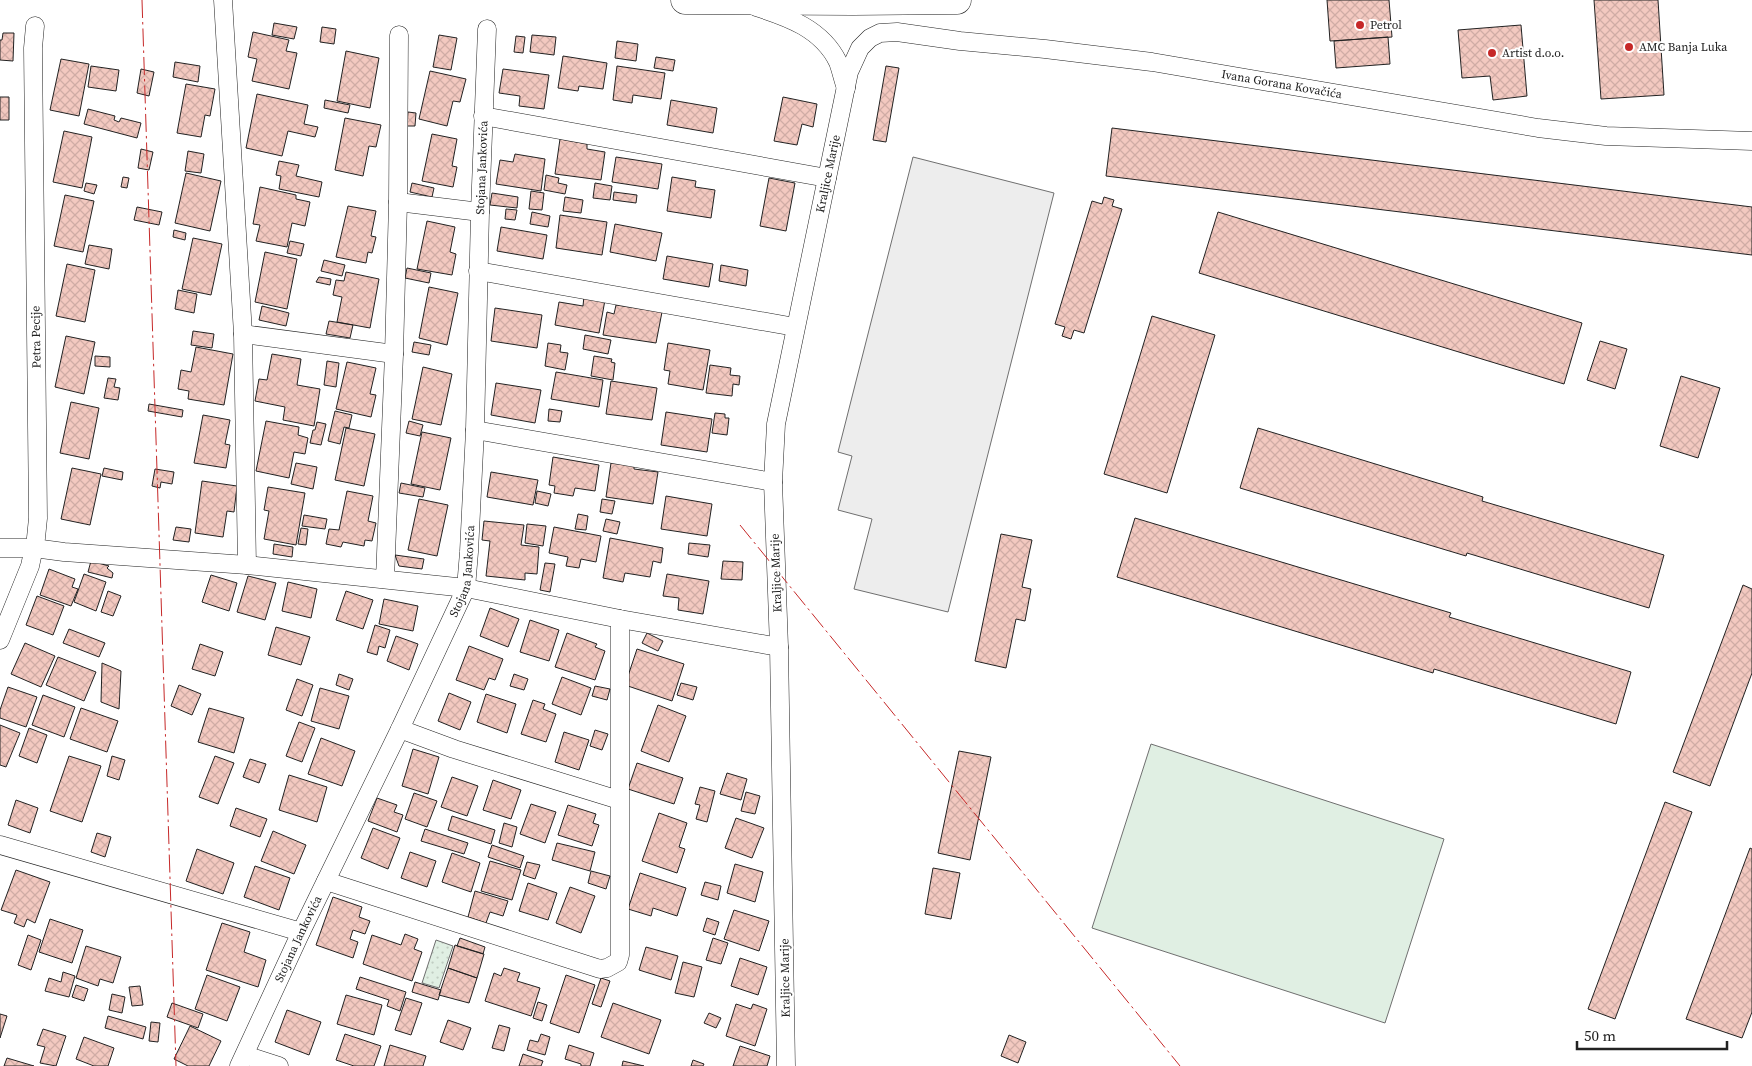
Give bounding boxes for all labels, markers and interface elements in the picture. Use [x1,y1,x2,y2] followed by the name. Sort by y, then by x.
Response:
[1370,17,1402,33] place label: Petrol
[1354,19,1366,31] marker: Petrol
[1639,39,1728,55] place label: AMC Banja Luka
[1623,41,1635,53] marker: AMC Banja Luka
[1502,45,1564,61] place label: Artist d.o.o.
[1486,47,1498,59] marker: Artist d.o.o.
[1220,66,1344,103] street label: Ivana Gorana Kovačića
[472,119,492,215] street label: Stojana Jankovića
[812,133,844,214] street label: Kraljice Marije
[27,306,45,368] street label: Petra Pecije
[445,524,478,620] street label: Stojana Jankovića
[767,533,785,613] street label: Kraljice Marije
[271,892,326,985] street label: Stojana Jankovića
[776,938,794,1018] street label: Kraljice Marije
[1577,1018,1727,1050] scale bar
[1584,1025,1616,1046] text: 50 m

